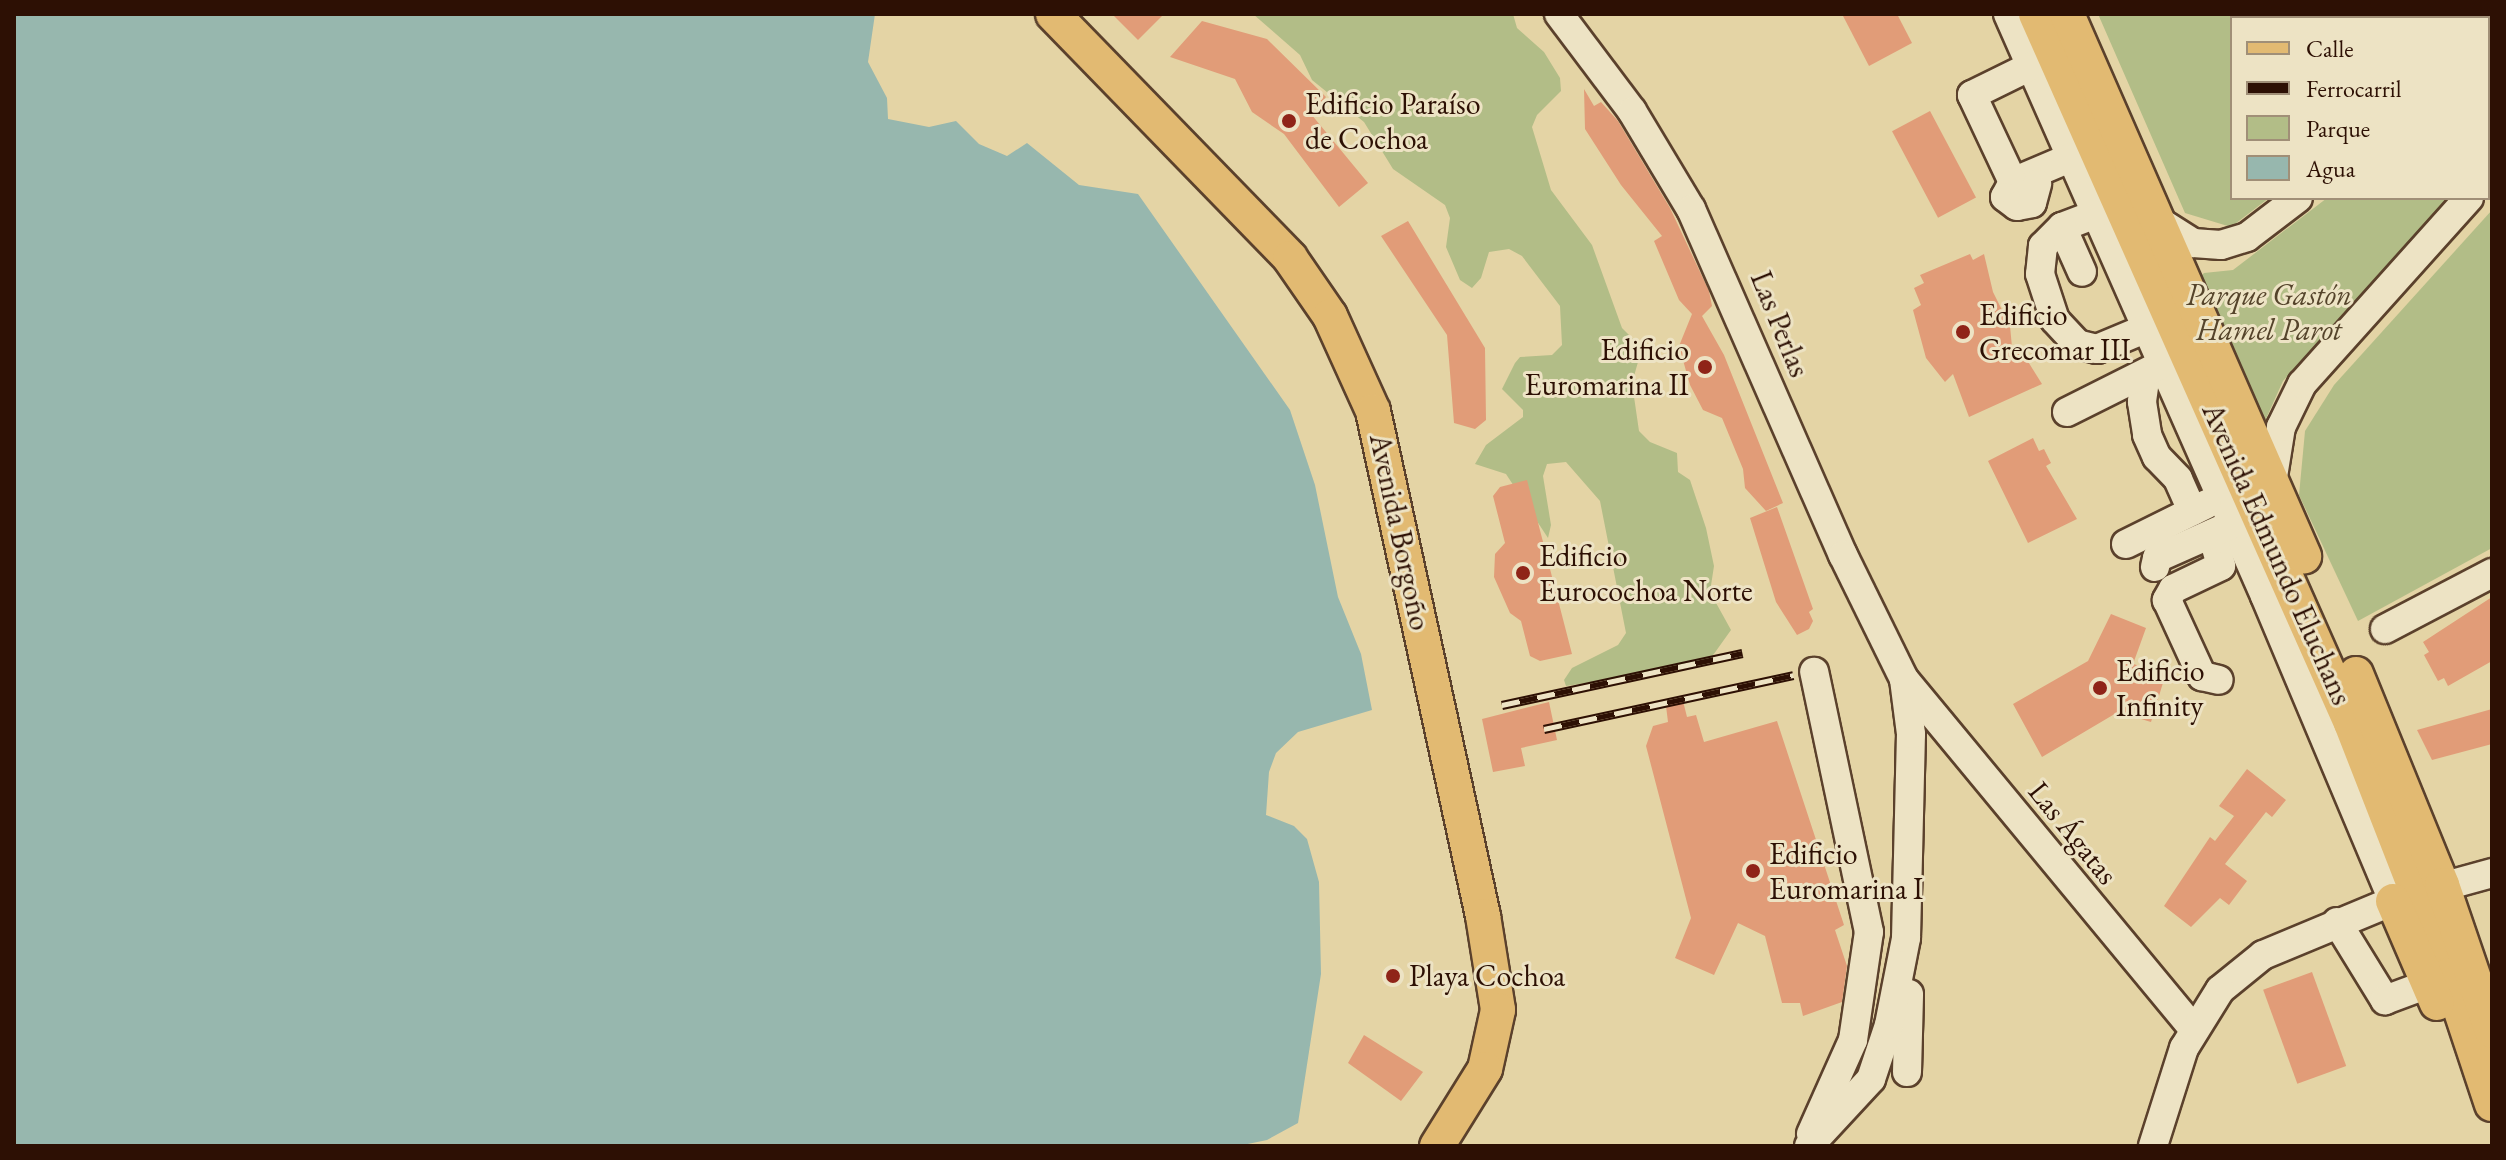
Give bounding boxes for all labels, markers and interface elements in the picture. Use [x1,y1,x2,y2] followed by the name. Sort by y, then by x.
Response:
[2230,16,2490,200] legend
[2306,33,2354,64] text: Calle
[2306,73,2402,104] text: Ferrocarril
[1305,86,1481,156] place label: Edificio Paraíso de Cochoa
[1280,112,1298,130] marker: Edificio Paraíso de Cochoa
[2306,113,2370,144] text: Parque
[2306,153,2355,184] text: Agua
[1743,266,1817,382] street label: Las Perlas
[2186,277,2352,348] park label: Parque Gastón Hamel Parot
[1979,297,2131,368] place label: Edificio Grecomar III
[1954,323,1972,341] marker: Edificio Grecomar III
[1525,332,1689,402] place label: Edificio Euromarina II
[1696,358,1714,376] marker: Edificio Euromarina II
[2194,398,2360,710] street label: Avenida Edmundo Eluchans
[1362,430,1438,634] street label: Avenida Borgoño
[1539,538,1753,608] place label: Edificio Eurocochoa Norte
[1514,564,1532,582] marker: Edificio Eurocochoa Norte
[2116,653,2205,724] place label: Edificio Infinity
[2091,679,2109,697] marker: Edificio Infinity
[2021,774,2125,892] street label: Las Ágatas
[1769,836,1923,906] place label: Edificio Euromarina I
[1744,862,1762,880] marker: Edificio Euromarina I
[1409,958,1565,994] place label: Playa Cochoa
[1384,967,1402,985] marker: Playa Cochoa

